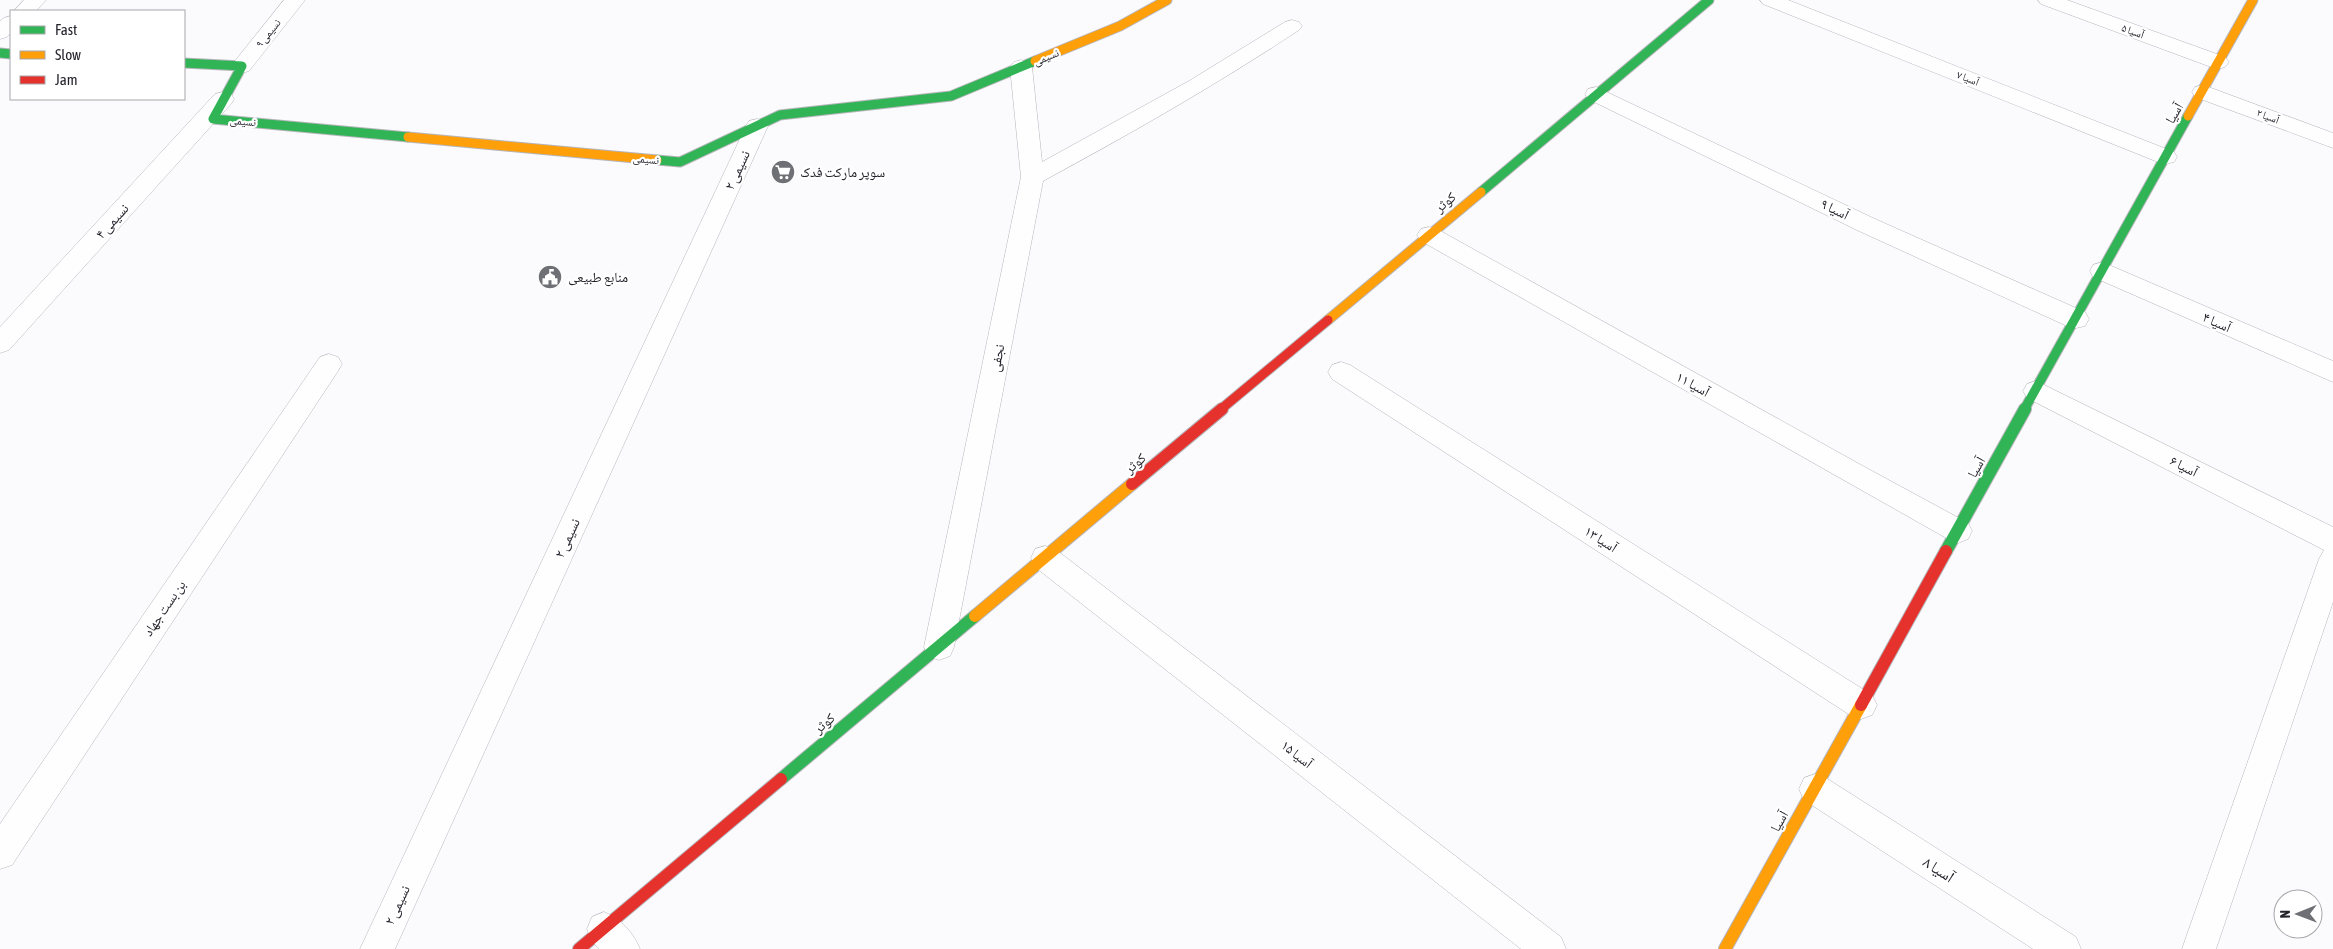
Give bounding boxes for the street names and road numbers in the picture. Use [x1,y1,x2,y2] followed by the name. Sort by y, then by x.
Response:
[253,16,284,50] street label: نسیمی ۹
[2120,21,2146,41] street label: آسیا ۵
[1032,46,1061,69] street label: نسیمی
[1955,68,1981,88] street label: آسیا ۷
[2162,99,2187,126] street label: آسیا
[2255,106,2281,126] street label: آسیا ۲
[229,114,257,129] street label: نسیمی
[721,148,754,193] street label: نسیمی ۲
[632,152,660,167] street label: نسیمی
[1430,188,1460,217] street label: کوثر
[1818,195,1852,223] street label: آسیا ۹
[92,200,133,243] street label: نسیمی ۴
[2200,309,2234,336] street label: آسیا ۴
[986,342,1009,374] street label: نجفی
[1673,368,1713,400] street label: آسیا ۱۱
[1120,449,1150,478] street label: کوثر
[2167,452,2201,480] street label: آسیا ۶
[1964,454,1989,480] street label: آسیا
[551,516,584,561] street label: نسیمی ۲
[1582,523,1621,556] street label: آسیا ۱۳
[139,577,189,640] street label: بن بست جهاد
[809,709,839,738] street label: کوثر
[1278,737,1316,772] street label: آسیا ۱۵
[1767,808,1792,834] street label: آسیا
[1920,852,1959,886] street label: آسیا ۸
[381,883,414,928] street label: نسیمی ۲

